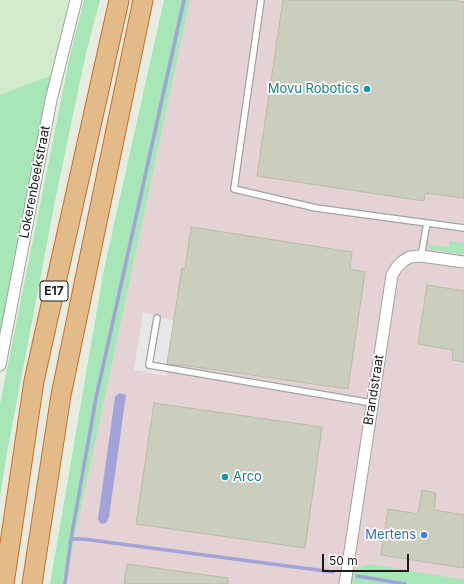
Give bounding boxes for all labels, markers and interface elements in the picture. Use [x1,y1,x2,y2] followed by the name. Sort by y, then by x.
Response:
[268,81,359,97] place label: Movu Robotics
[362,84,372,94] marker: Movu Robotics
[16,124,54,240] street label: Lokerenbeekstraat
[40,281,68,301] road number: E17
[361,354,387,426] street label: Brandstraat
[233,469,262,485] place label: Arco
[220,472,230,482] marker: Arco
[365,527,416,543] place label: Mertens
[419,530,429,540] marker: Mertens
[324,546,411,572] scale bar
[329,553,358,568] text: 50 m

